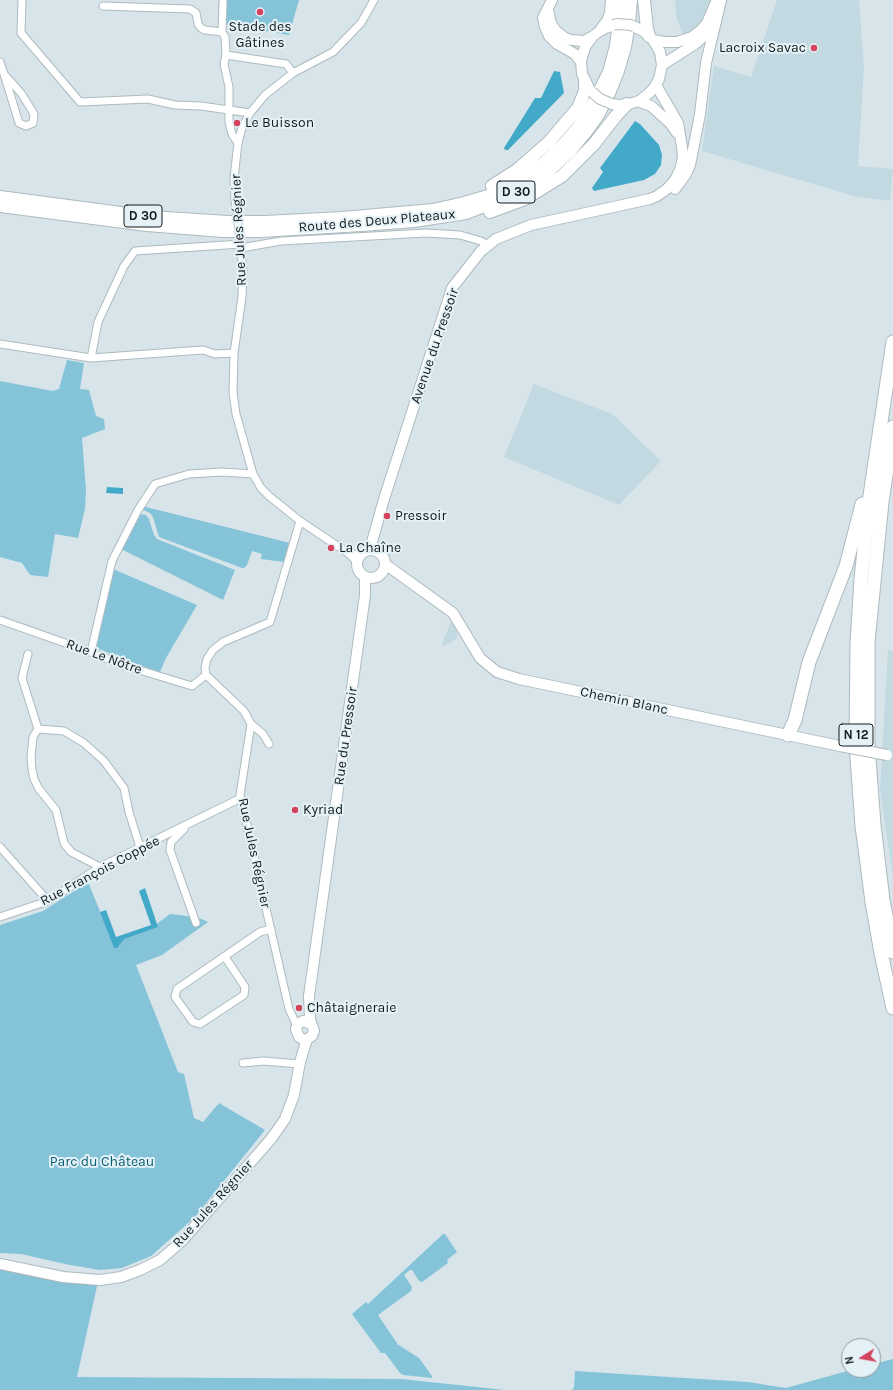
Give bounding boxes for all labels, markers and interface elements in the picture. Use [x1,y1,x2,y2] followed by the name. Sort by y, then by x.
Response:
[255,7,265,17] marker: Stade des Gâtines
[228,19,292,52] place label: Stade des Gâtines
[719,40,806,56] place label: Lacroix Savac
[809,43,819,53] marker: Lacroix Savac
[245,115,314,131] place label: Le Buisson
[232,118,242,128] marker: Le Buisson
[228,174,250,286] street label: Rue Jules Régnier
[497,181,535,203] road number: D 30
[124,205,162,227] road number: D 30
[298,206,456,236] street label: Route des Deux Plateaux
[407,286,463,406] street label: Avenue du Pressoir
[395,508,447,524] place label: Pressoir
[382,511,392,521] marker: Pressoir
[339,540,401,556] place label: La Chaîne
[326,543,336,553] marker: La Chaîne
[64,636,144,678] street label: Rue Le Nôtre
[579,684,669,718] street label: Chemin Blanc
[331,686,361,786] street label: Rue du Pressoir
[839,724,873,746] road number: N 12
[234,796,274,910] street label: Rue Jules Régnier
[303,802,343,818] place label: Kyriad
[290,805,300,815] marker: Kyriad
[37,832,163,910] street label: Rue François Coppée
[307,1000,397,1016] place label: Châtaigneraie
[294,1003,304,1013] marker: Châtaigneraie
[50,1154,154,1170] park label: Parc du Château
[169,1157,257,1251] street label: Rue Jules Régnier
[841,1338,881,1378] north arrow
[843,1355,857,1365] text: N

